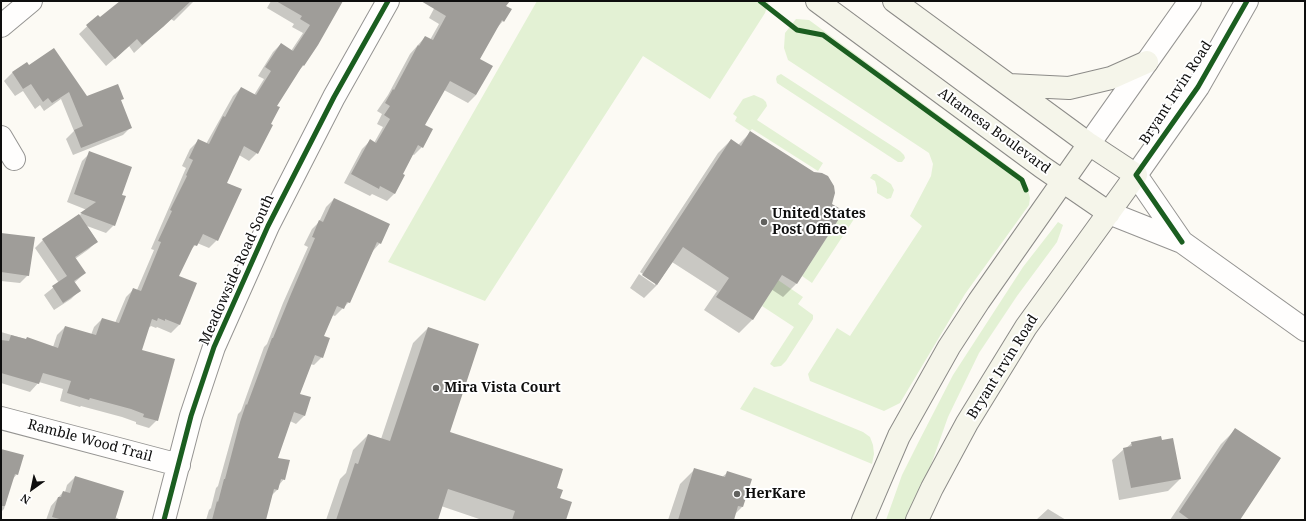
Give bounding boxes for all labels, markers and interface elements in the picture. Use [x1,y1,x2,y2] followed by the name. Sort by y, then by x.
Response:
[1136,38,1216,148] street label: Bryant Irvin Road
[935,85,1053,177] street label: Altamesa Boulevard
[196,192,278,348] street label: Meadowside Road South
[772,206,866,238] place label: United States Post Office
[759,217,769,227] marker: United States Post Office
[964,312,1042,422] street label: Bryant Irvin Road
[444,380,561,396] place label: Mira Vista Court
[431,383,441,393] marker: Mira Vista Court
[26,416,154,466] street label: Ramble Wood Trail
[12,469,52,509] north arrow
[745,486,806,502] place label: HerKare
[732,489,742,499] marker: HerKare
[17,491,33,508] text: N

